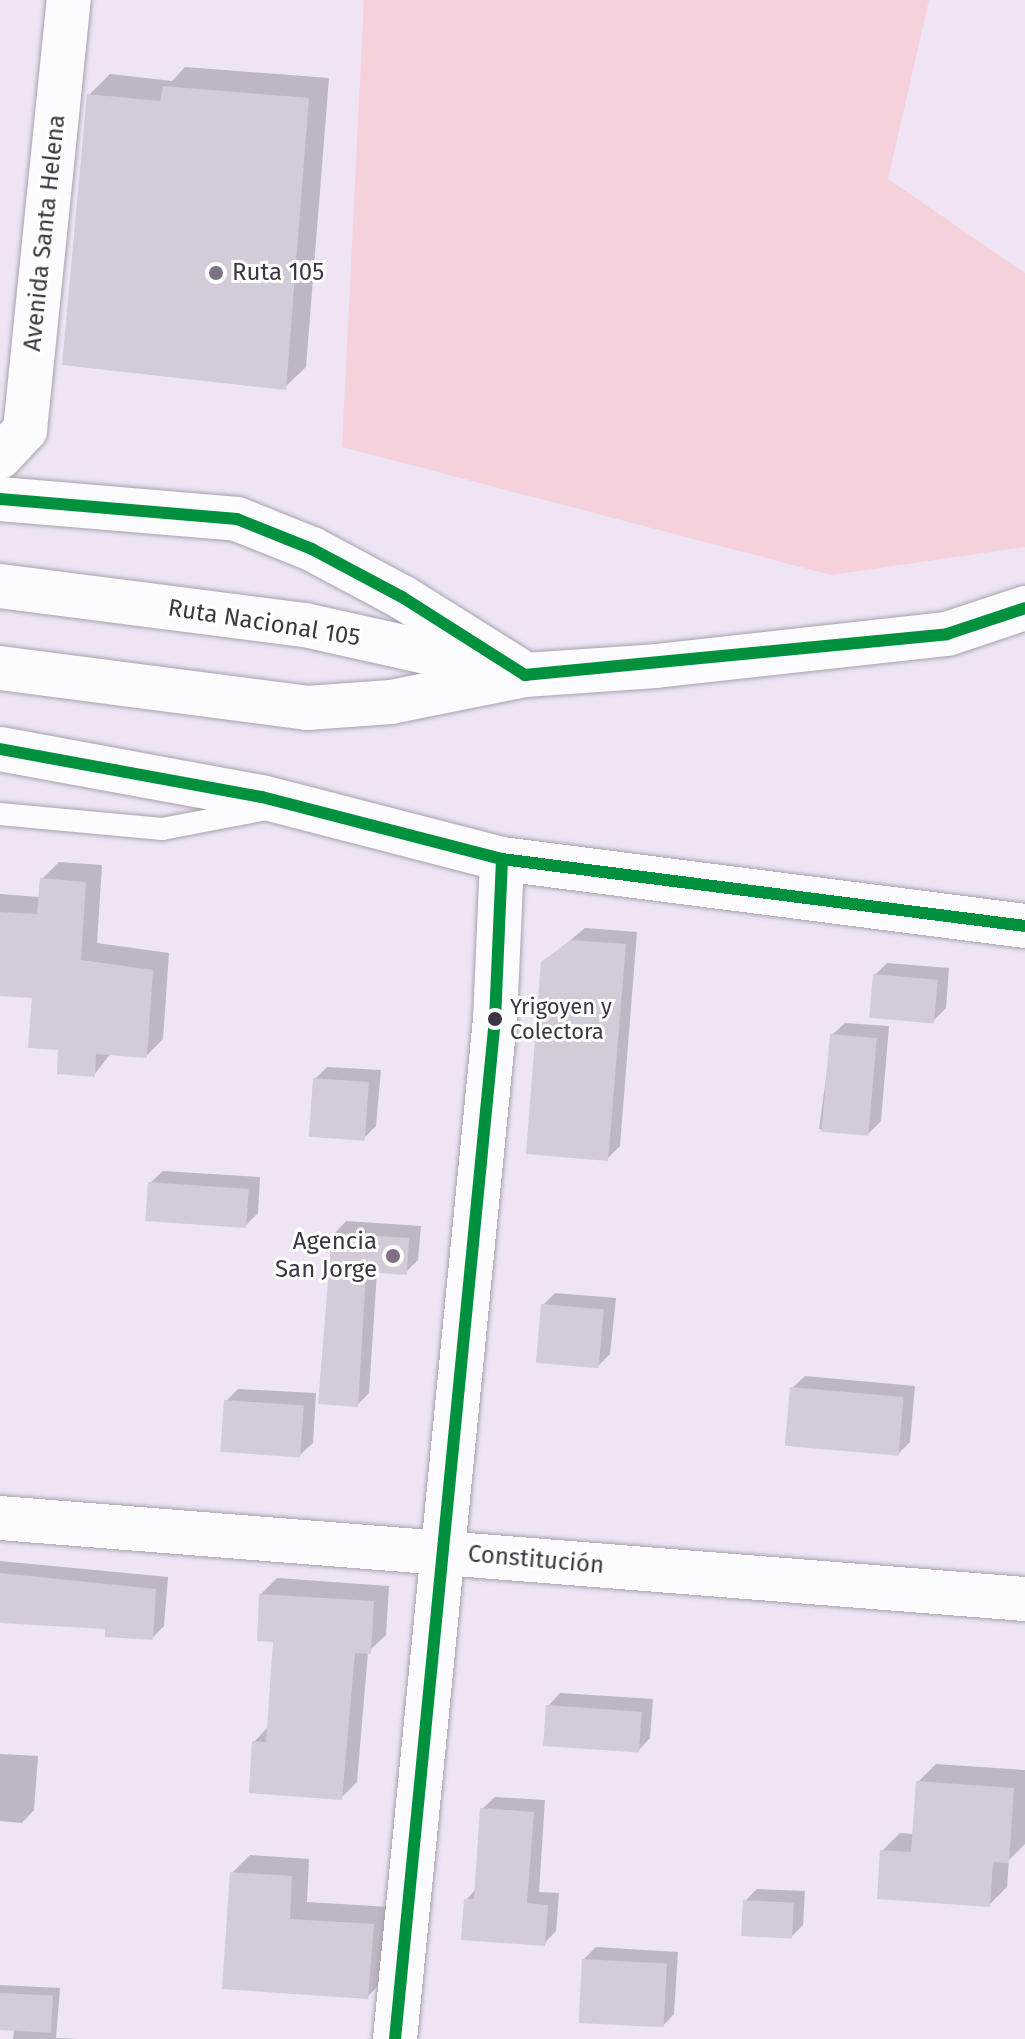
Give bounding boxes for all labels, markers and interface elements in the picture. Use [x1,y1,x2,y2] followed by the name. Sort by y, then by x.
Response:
[18,113,72,353] street label: Avenida Santa Helena
[232,259,324,287] place label: Ruta 105
[207,264,225,282] marker: Ruta 105
[166,594,362,652] street label: Ruta Nacional 105
[510,993,612,1044] place label: Yrigoyen y Colectora
[487,1011,503,1027] marker: Yrigoyen y Colectora
[275,1228,377,1284] place label: Agencia San Jorge
[384,1247,402,1265] marker: Agencia San Jorge
[467,1540,605,1580] street label: Constitución

